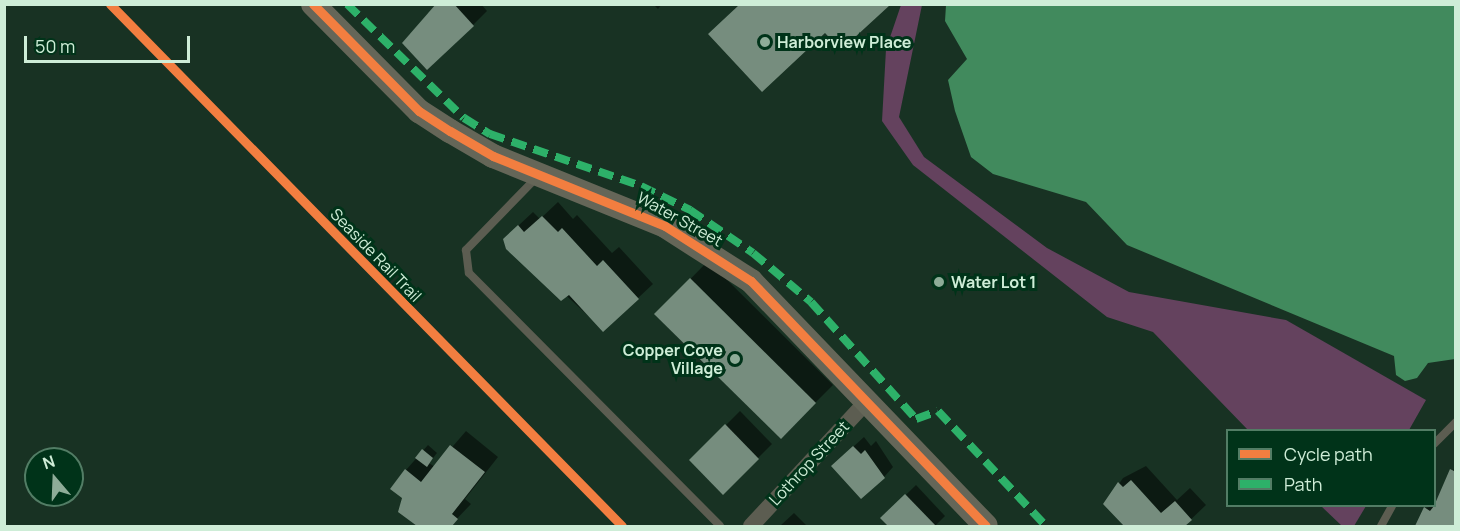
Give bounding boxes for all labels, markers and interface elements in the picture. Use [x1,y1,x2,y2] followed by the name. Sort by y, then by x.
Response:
[27,24,194,62] scale bar
[777,32,911,52] place label: Harborview Place
[35,34,75,58] text: 50 m
[758,35,772,49] marker: Harborview Place
[634,188,726,250] street label: Water Street
[327,204,425,306] street label: Seaside Rail Trail
[951,272,1036,292] place label: Water Lot 1
[932,275,946,289] marker: Water Lot 1
[623,340,723,378] place label: Copper Cove Village
[728,352,742,366] marker: Copper Cove Village
[765,417,853,509] street label: Lothrop Street
[1226,429,1436,507] legend
[1284,442,1373,466] text: Cycle path
[24,447,84,507] north arrow
[40,450,58,474] text: N
[1284,472,1322,496] text: Path

